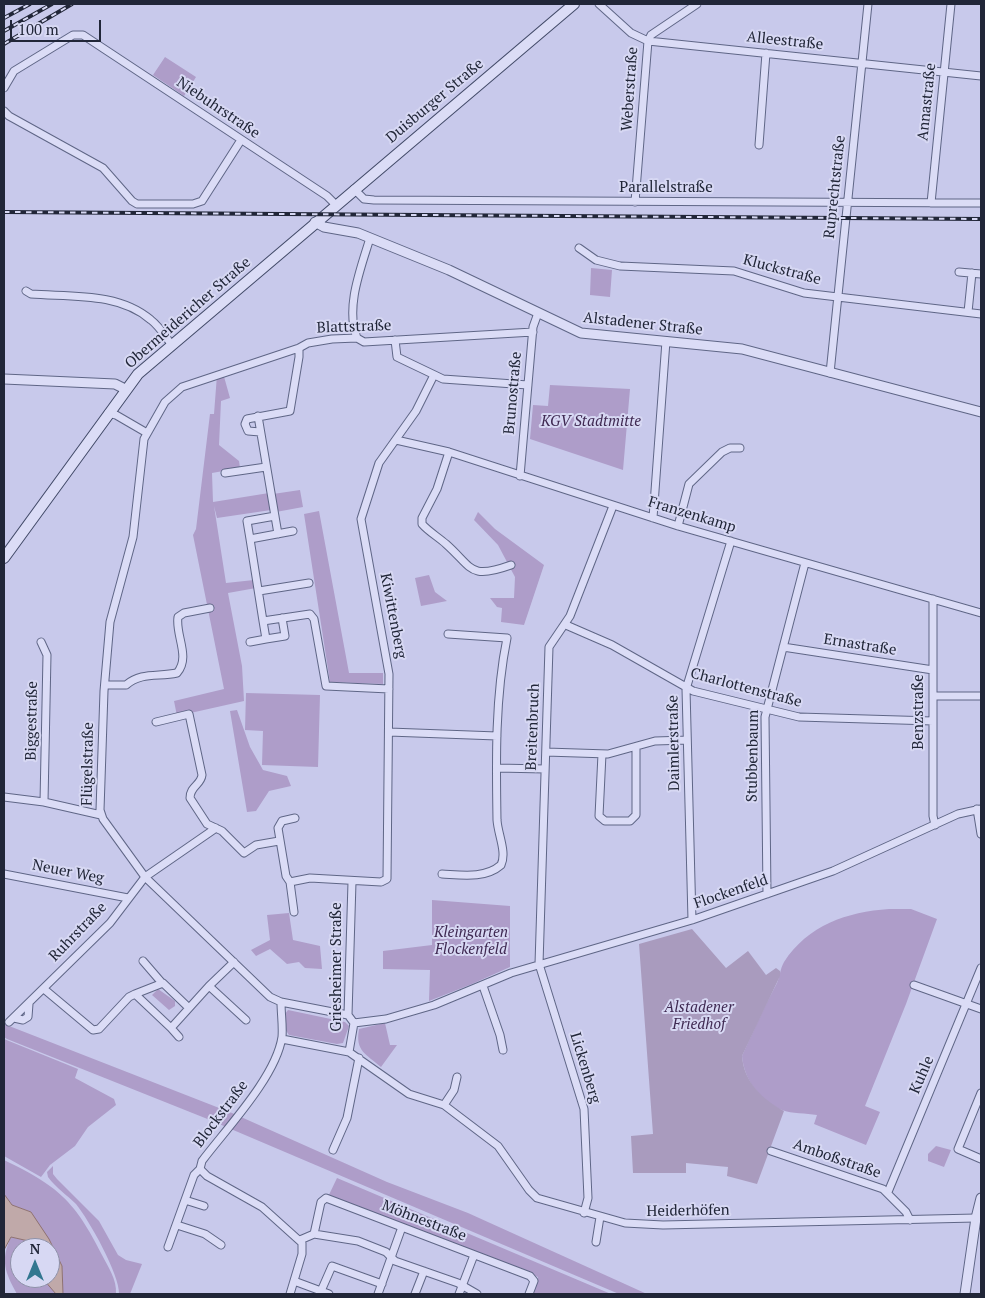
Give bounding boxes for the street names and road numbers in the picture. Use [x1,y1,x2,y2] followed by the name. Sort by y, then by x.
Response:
[746,28,824,54] street label: Alleestraße
[618,46,642,132] street label: Weberstraße
[383,55,487,147] street label: Duisburger Straße
[914,62,940,142] street label: Annastraße
[173,73,263,143] street label: Niebuhrstraße
[821,134,849,240] street label: Ruprechtstraße
[619,179,713,197] street label: Parallelstraße
[741,251,823,289] street label: Kluckstraße
[122,254,254,372] street label: Obermeidericher Straße
[582,309,704,339] street label: Alstadener Straße
[316,317,392,337] street label: Blattstraße
[500,351,526,435] street label: Brunostraße
[646,493,738,537] street label: Franzenkamp
[376,572,410,660] street label: Kiwittenberg
[822,630,898,660] street label: Ernastraße
[688,664,804,712] street label: Charlottenstraße
[910,674,928,750] street label: Benzstraße
[22,681,42,761] street label: Biggestraße
[522,683,544,771] street label: Breitenbruch
[664,695,684,791] street label: Daimlerstraße
[743,710,763,802] street label: Stubbenbaum
[78,722,98,806] street label: Flügelstraße
[31,856,105,888] street label: Neuer Weg
[692,871,770,913] street label: Flockenfeld
[45,899,111,965] street label: Ruhrstraße
[328,902,346,1032] street label: Griesheimer Straße
[566,1030,604,1106] street label: Lickenberg
[906,1053,938,1097] street label: Kuhle
[190,1077,252,1151] street label: Blockstraße
[791,1136,883,1182] street label: Amboßstraße
[379,1197,469,1245] street label: Möhnestraße
[646,1201,730,1221] street label: Heiderhöfen

